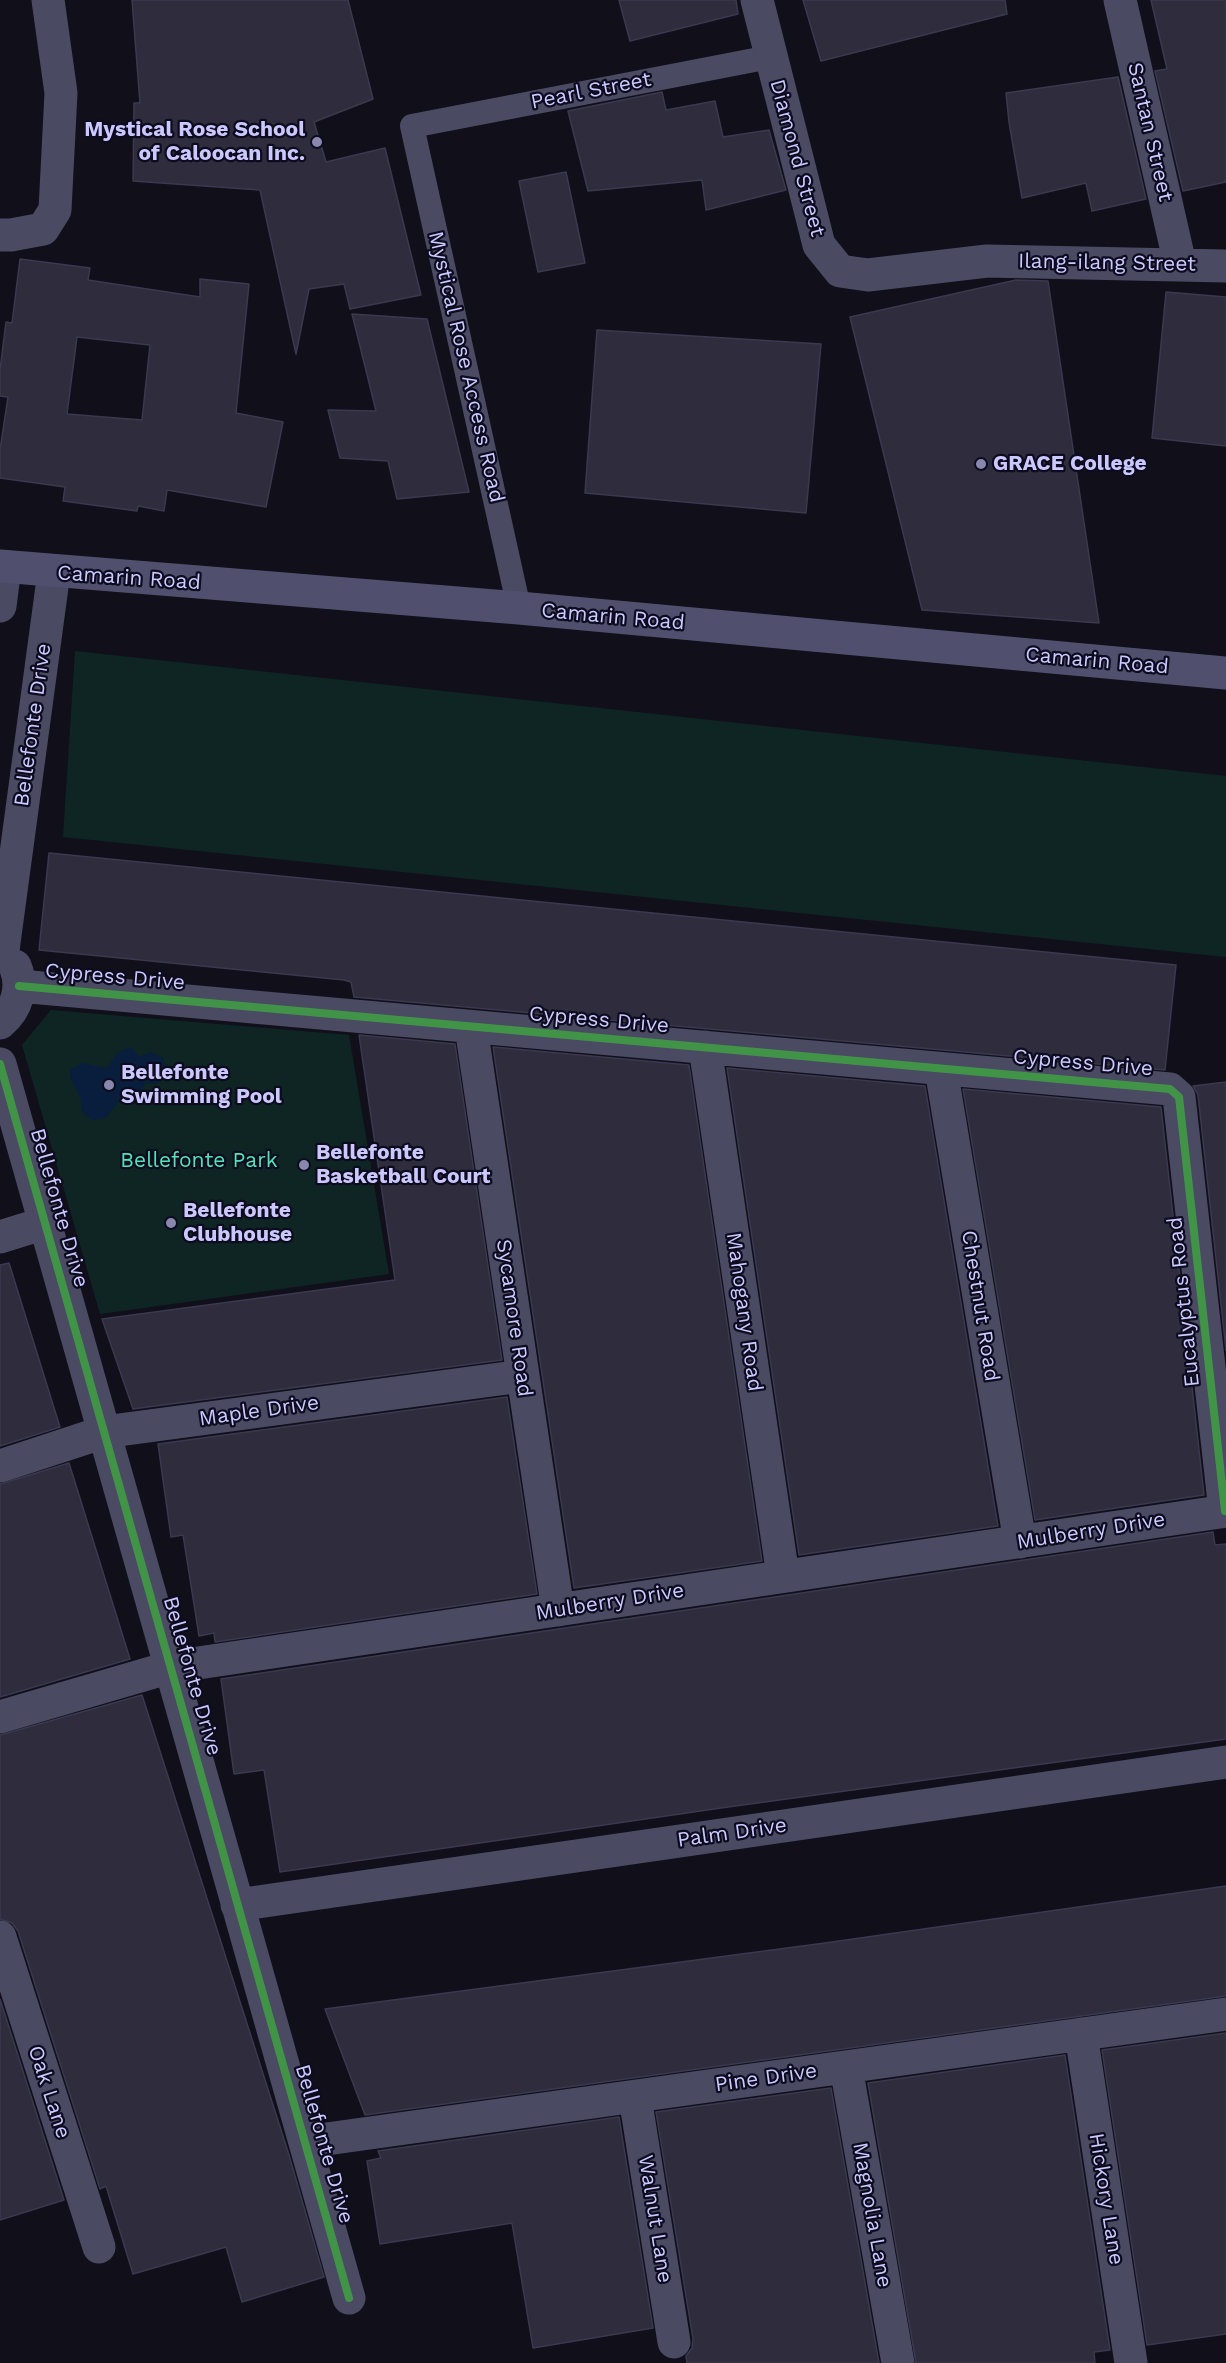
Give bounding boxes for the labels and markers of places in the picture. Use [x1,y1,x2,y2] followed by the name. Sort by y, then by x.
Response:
[84,117,305,167] place label: Mystical Rose School of Caloocan Inc.
[310,135,324,149] marker: Mystical Rose School of Caloocan Inc.
[993,451,1147,477] place label: GRACE College
[974,457,988,471] marker: GRACE College
[121,1060,282,1110] place label: Bellefonte Swimming Pool
[102,1078,116,1092] marker: Bellefonte Swimming Pool
[316,1140,490,1190] place label: Bellefonte Basketball Court
[297,1158,311,1172] marker: Bellefonte Basketball Court
[183,1198,292,1248] place label: Bellefonte Clubhouse
[164,1216,178,1230] marker: Bellefonte Clubhouse

